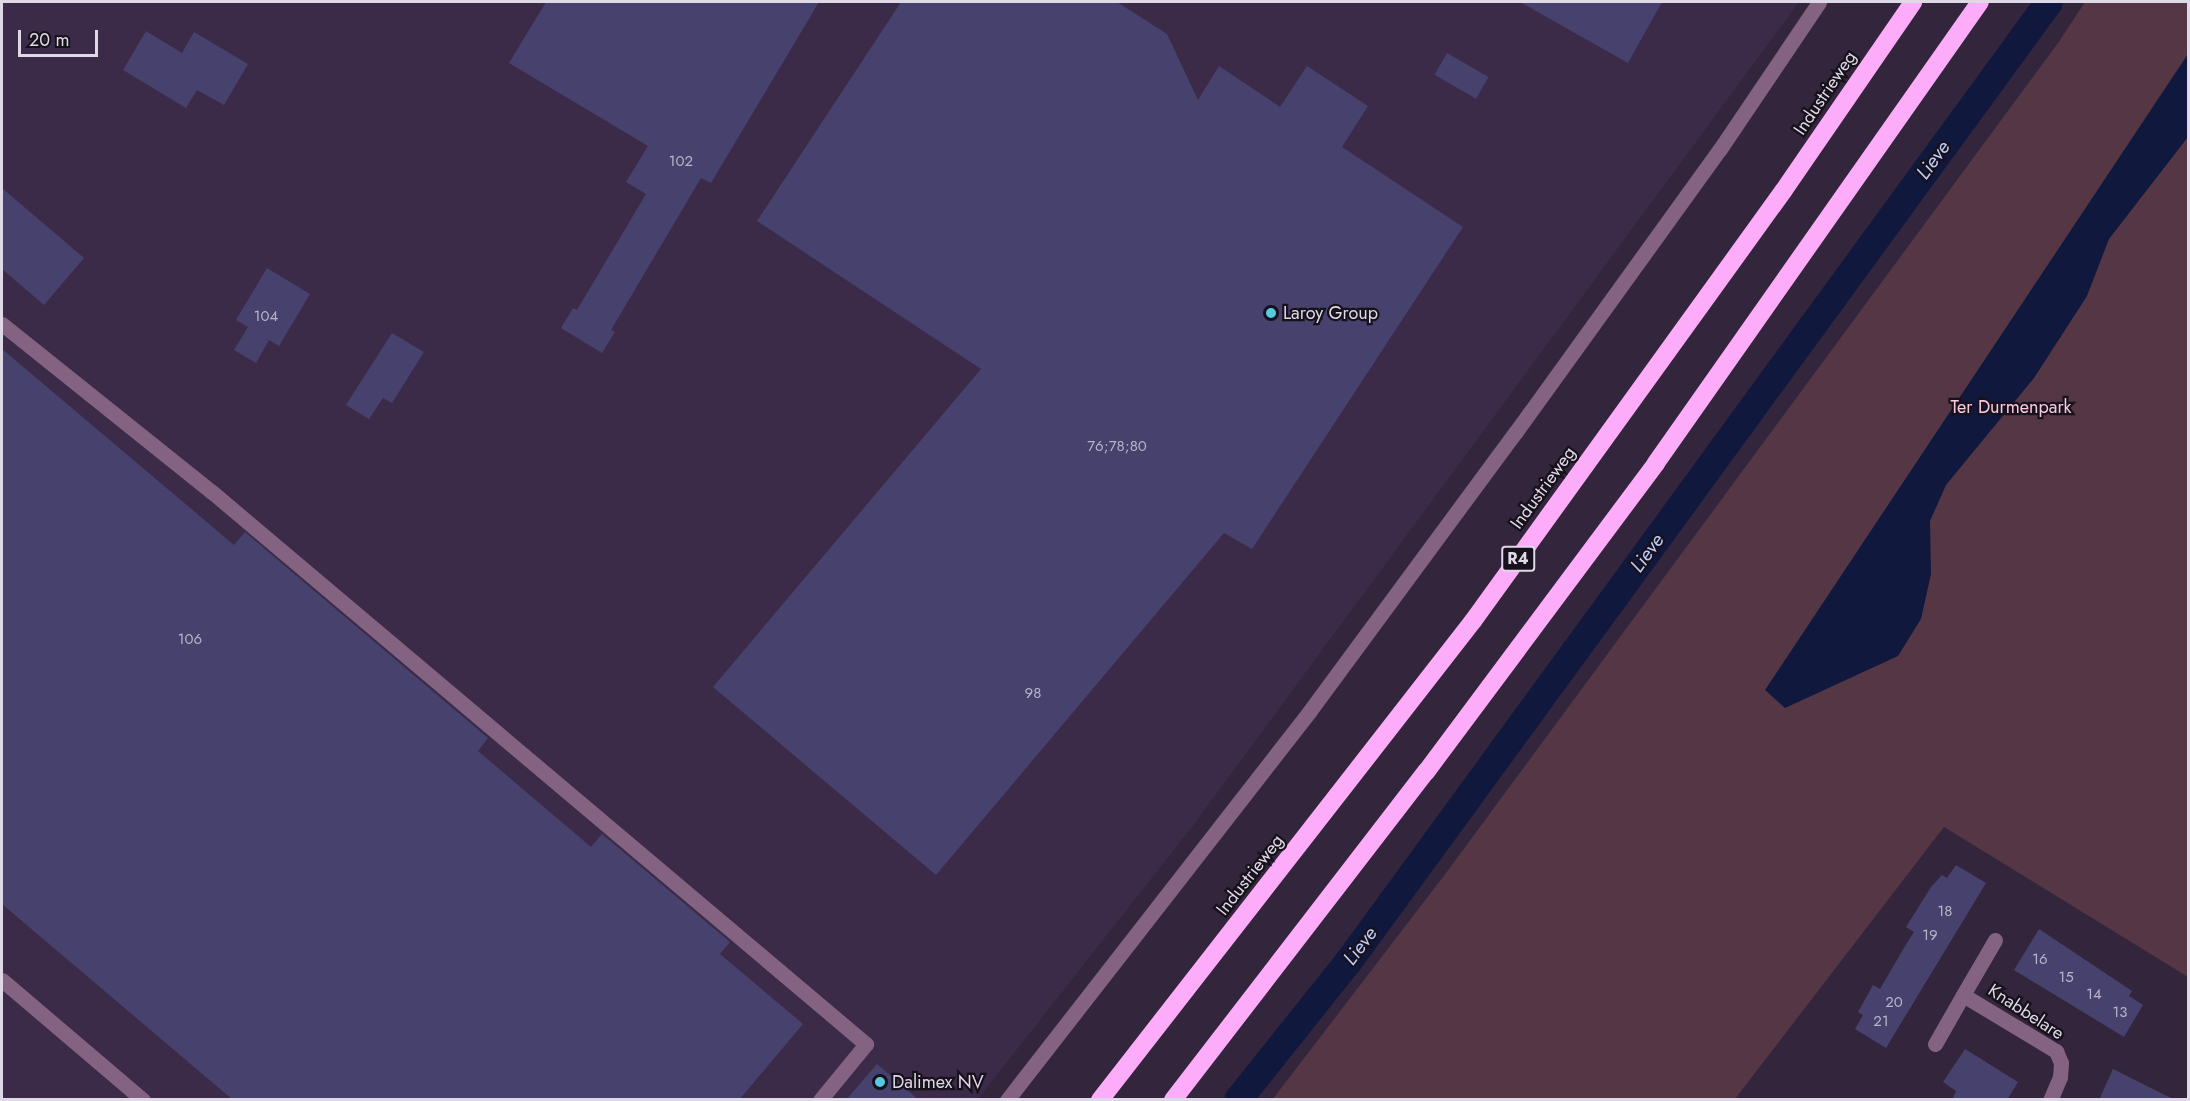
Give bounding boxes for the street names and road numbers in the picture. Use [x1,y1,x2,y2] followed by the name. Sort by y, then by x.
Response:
[1789,47,1861,139] street label: Industrieweg
[1506,443,1580,533] street label: Industrieweg
[1500,546,1536,572] road number: R4
[1212,830,1288,920] street label: Industrieweg
[1984,980,2068,1044] street label: Knabbelare

